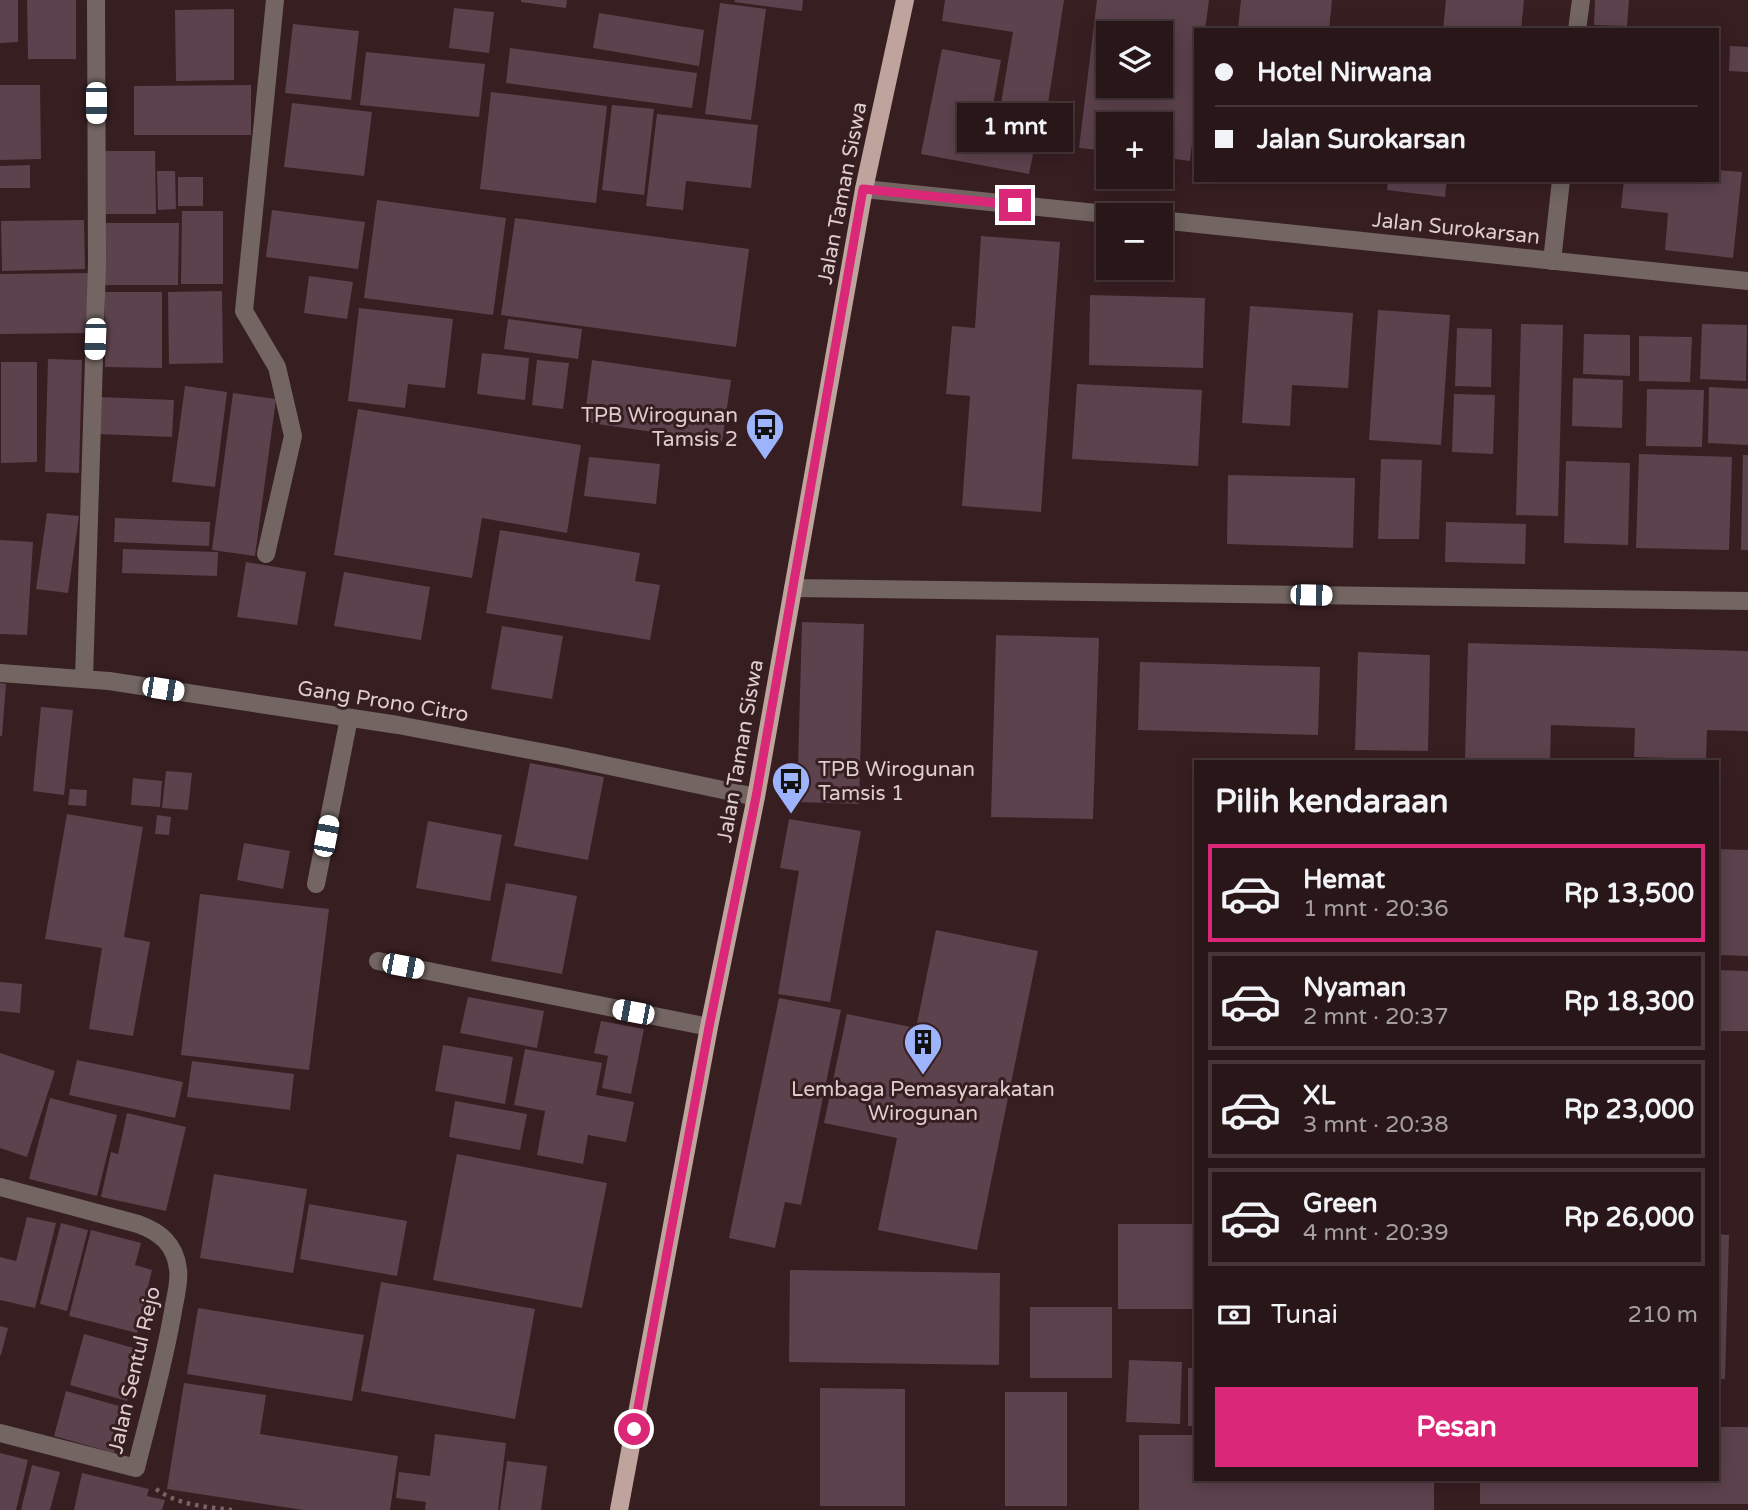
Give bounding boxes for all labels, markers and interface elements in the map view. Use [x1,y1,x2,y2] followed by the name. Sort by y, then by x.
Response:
[1096,21,1173,280] map controls
[1096,21,1173,98] button: layers
[1257,57,1432,88] text: Hotel Nirwana
[86,82,107,124] car
[813,100,872,286] street label: Jalan Taman Siswa
[957,104,1073,152] callout: 1 mnt
[1096,112,1173,189] button: +
[983,113,1047,141] text: 1 mnt
[1257,124,1466,155] text: Jalan Surokarsan
[999,189,1031,221] route end
[1096,203,1173,280] button: −
[1371,207,1541,250] street label: Jalan Surokarsan
[84,318,107,360] car
[581,403,738,452] place label: TPB Wirogunan Tamsis 2
[744,406,786,461] bus stop icon: TPB Wirogunan Tamsis 2
[1290,584,1333,606] car
[712,658,769,845] street label: Jalan Taman Siswa
[141,675,186,703] car
[296,676,470,727] street label: Gang Prono Citro
[818,757,975,806] place label: TPB Wirogunan Tamsis 1
[770,760,812,815] bus stop icon: TPB Wirogunan Tamsis 1
[1215,783,1449,821] text: Pilih kendaraan
[312,813,341,859] car
[1219,862,1282,925] icon: car
[1303,864,1385,895] text: Hemat
[1564,878,1694,909] text: Rp 13,500
[1303,895,1449,923] text: 1 mnt · 20:36
[381,952,426,980] car
[1219,970,1282,1033] icon: car
[1303,972,1406,1003] text: Nyaman
[1564,986,1694,1017] text: Rp 18,300
[611,998,656,1026] car
[1303,1003,1449,1031] text: 2 mnt · 20:37
[902,1021,944,1076] building icon: Lembaga Pemasyarakatan Wirogunan
[791,1077,1055,1126] place label: Lembaga Pemasyarakatan Wirogunan
[1219,1078,1282,1141] icon: car
[1303,1080,1335,1111] text: XL
[1564,1094,1694,1125] text: Rp 23,000
[1303,1111,1449,1139] text: 3 mnt · 20:38
[1219,1186,1282,1249] icon: car
[1303,1188,1378,1219] text: Green
[1564,1202,1694,1233] text: Rp 26,000
[1303,1219,1449,1247] text: 4 mnt · 20:39
[103,1284,166,1456] street label: Jalan Sentul Rejo
[1215,1296,1253,1334] icon: cash
[1271,1299,1338,1330] text: Tunai
[1628,1301,1698,1329] text: 210 m
[1215,1387,1698,1467] button: Pesan
[618,1413,650,1445] route start

